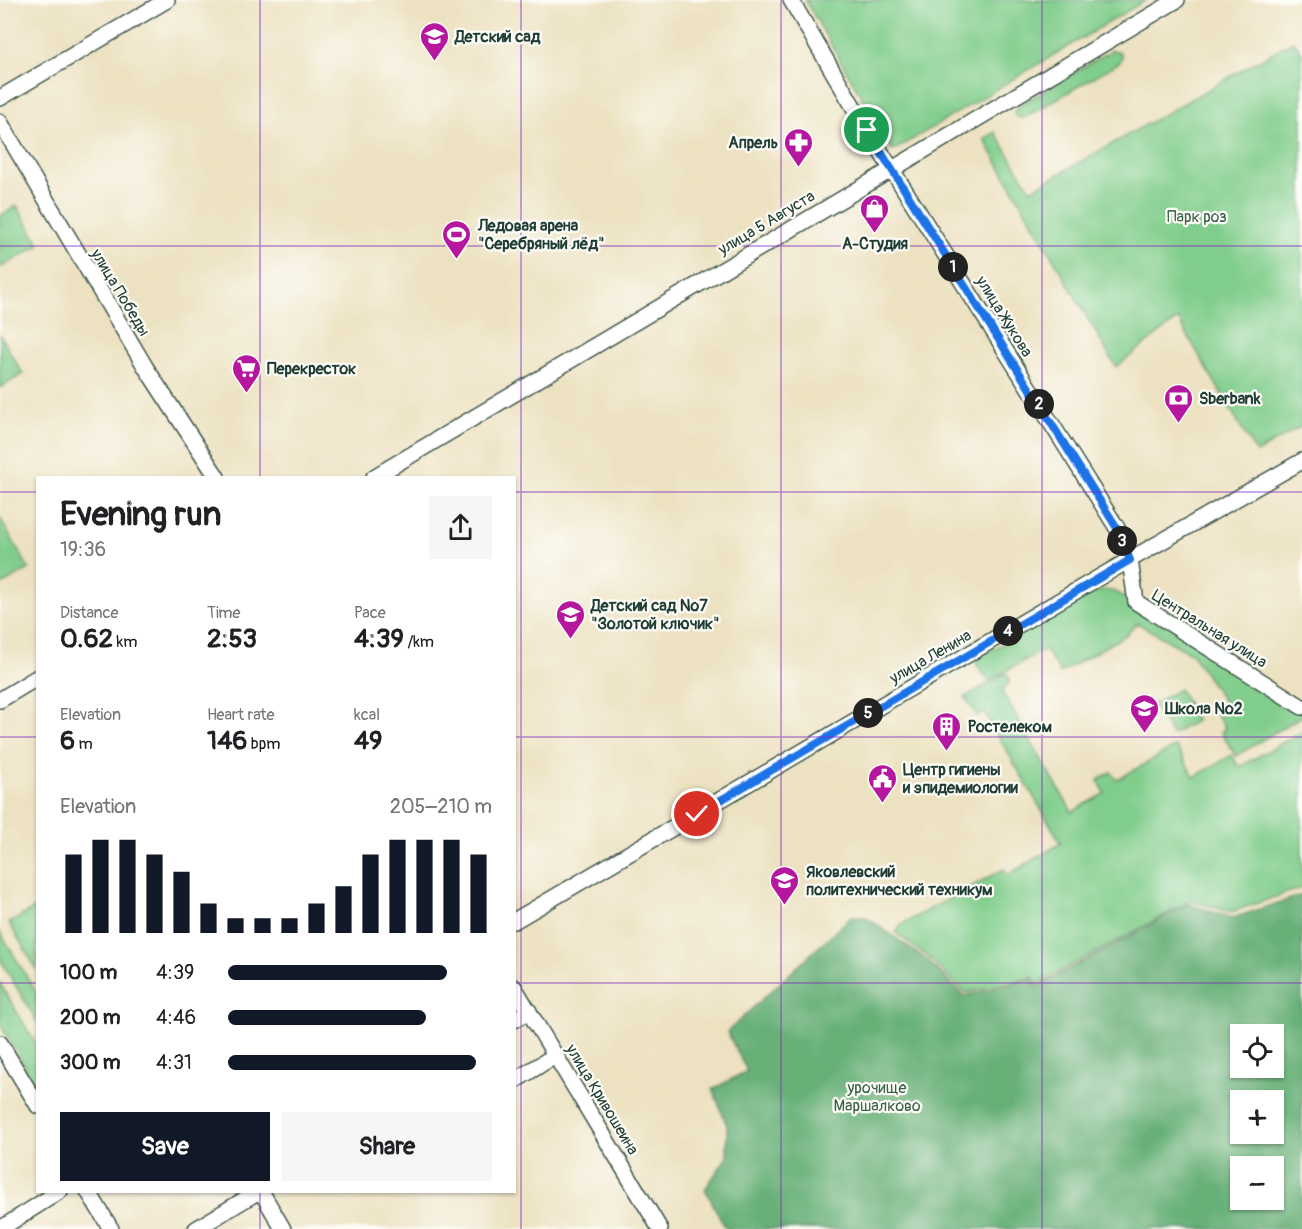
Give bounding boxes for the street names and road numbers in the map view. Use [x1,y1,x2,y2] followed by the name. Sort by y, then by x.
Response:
[714,186,818,260] street label: улица 5 Августа
[86,244,154,340] street label: улица Победы
[971,271,1037,361] street label: улица Жукова
[1148,585,1271,672] street label: Центральная улица
[885,625,975,689] street label: улица Ленина
[561,1040,643,1158] street label: улица Кривошеина

